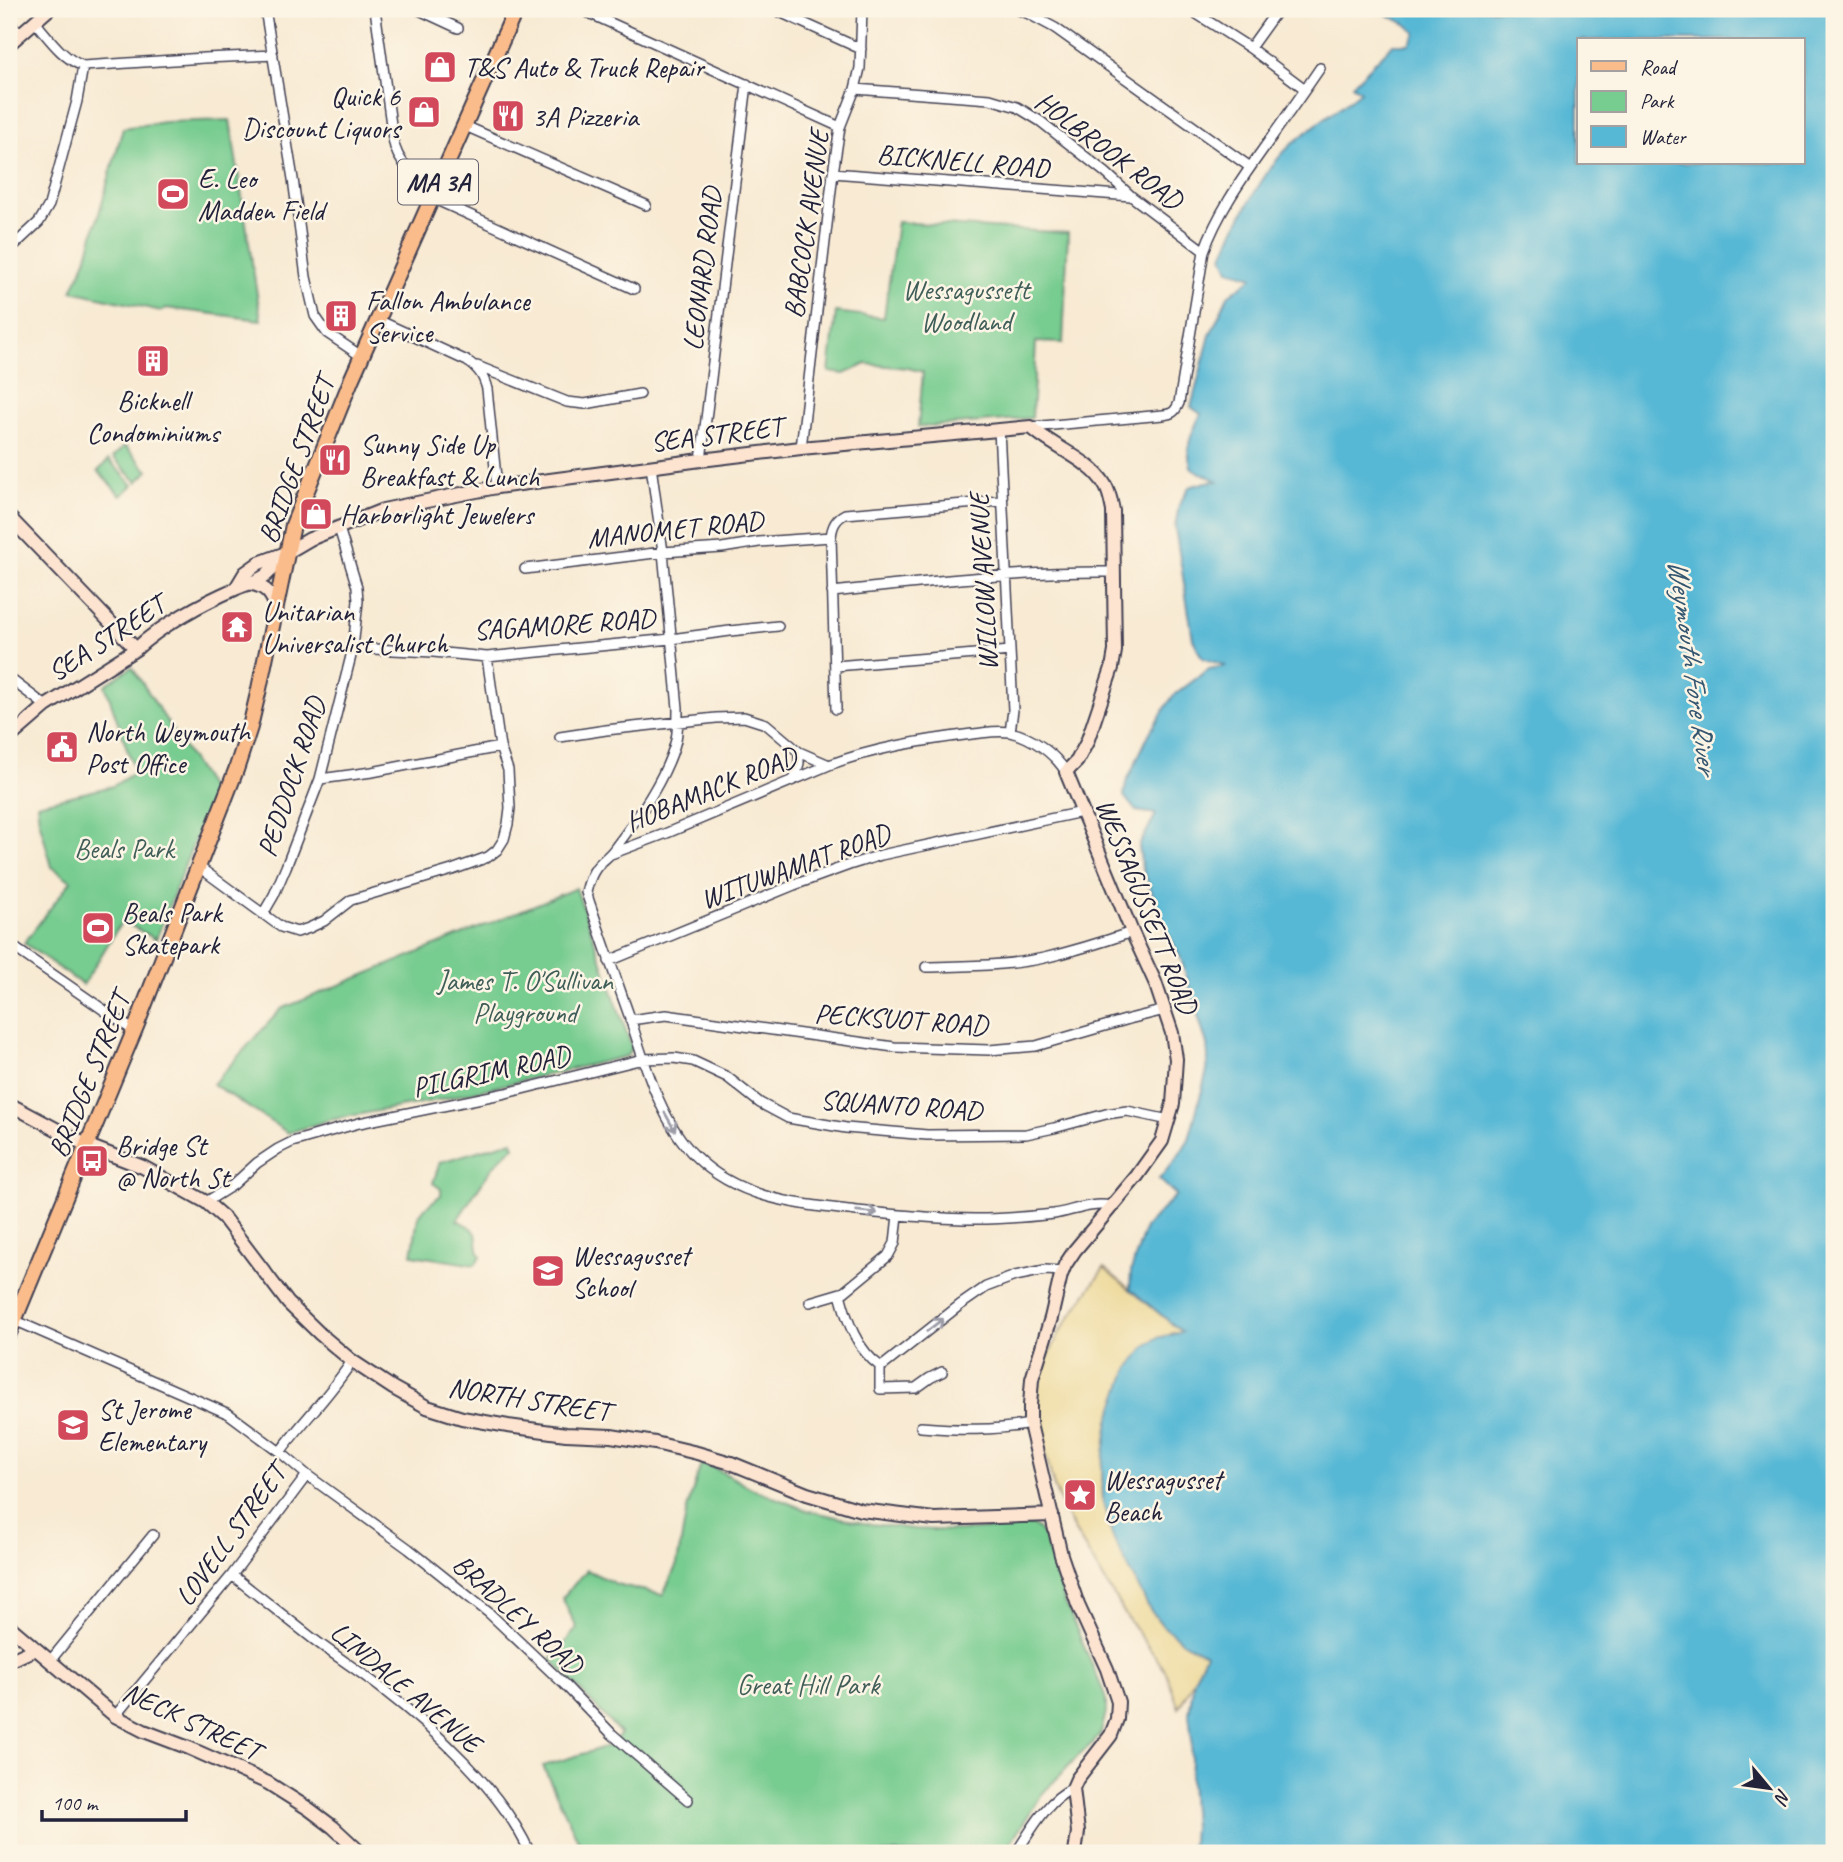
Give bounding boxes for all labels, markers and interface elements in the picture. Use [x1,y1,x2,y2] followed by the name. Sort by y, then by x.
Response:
[1577,38,1804,164] legend
[421,48,459,86] shop icon: T&S Auto & Truck Repair
[464,50,706,85] place label: T&S Auto & Truck Repair
[1640,54,1679,80] text: Road
[242,79,402,146] place label: Quick 6 Discount Liquors
[1028,83,1192,218] street label: HOLBROOK ROAD
[1640,88,1675,114] text: Park
[405,93,443,131] shop icon: Quick 6 Discount Liquors
[489,97,527,135] restaurant icon: 3A Pizzeria
[532,99,640,134] place label: 3A Pizzeria
[775,124,837,320] street label: BABCOCK AVENUE
[1640,124,1687,150] text: Water
[875,136,1052,186] street label: BICKNELL ROAD
[398,160,478,204] road number: MA 3A
[198,161,328,228] place label: E. Leo Madden Field
[154,175,192,213] sports icon: E. Leo Madden Field
[675,183,730,352] street label: LEONARD ROAD
[903,272,1032,339] park label: Wessagussett Woodland
[366,283,532,350] place label: Fallon Ambulance Service
[322,297,360,335] building icon: Fallon Ambulance Service
[134,342,172,380] building icon: Bicknell Condominiums
[250,365,345,548] street label: BRIDGE STREET
[87,383,222,450] place label: Bicknell Condominiums
[648,408,791,459] street label: SEA STREET
[360,427,540,494] place label: Sunny Side Up Breakfast & Lunch
[316,441,354,479] restaurant icon: Sunny Side Up Breakfast & Lunch
[961,489,1005,672] street label: WILLOW AVENUE
[297,495,335,533] shop icon: Harborlight Jewelers
[340,497,536,532] place label: Harborlight Jewelers
[586,502,767,556] street label: MANOMET ROAD
[1659,557,1728,780] water label: Weymouth Fore River
[41,583,177,689] street label: SEA STREET
[262,594,449,661] place label: Unitarian Universalist Church
[472,600,658,648] street label: SAGAMORE ROAD
[218,608,256,646] temple icon: Unitarian Universalist Church
[249,690,334,861] street label: PEDDOCK ROAD
[86,714,252,781] place label: North Weymouth Post Office
[43,728,81,766] public building icon: North Weymouth Post Office
[620,738,804,839] street label: HOBAMACK ROAD
[1088,793,1207,1021] street label: WESSAGUSSETT ROAD
[696,815,897,916] street label: WITUWAMAT ROAD
[74,831,177,866] park label: Beals Park
[122,895,224,962] place label: Beals Park Skatepark
[79,909,117,947] sports icon: Beals Park Skatepark
[435,963,614,1030] park label: James T. O'Sullivan Playground
[40,981,141,1162] street label: BRIDGE STREET
[814,996,991,1043] street label: PECKSUOT ROAD
[409,1037,576,1105] street label: PILGRIM ROAD
[819,1082,986,1128] street label: SQUANTO ROAD
[663,1111,677,1131] one-way arrow
[116,1128,232,1195] place label: Bridge St @ North St
[73,1142,111,1180] bus stop icon: Bridge St @ North St
[855,1205,878,1218] one-way arrow
[572,1238,693,1305] place label: Wessagusset School
[529,1252,567,1290] school or university icon: Wessagusset School
[925,1318,943,1333] one-way arrow
[446,1369,619,1430] street label: NORTH STREET
[98,1392,208,1459] place label: St Jerome Elementary
[54,1406,92,1444] school or university icon: St Jerome Elementary
[167,1452,297,1612] street label: LOVELL STREET
[1104,1462,1225,1529] place label: Wessagusset Beach
[1061,1476,1099,1514] place icon: Wessagusset Beach
[446,1546,592,1683] street label: BRADLEY ROAD
[324,1614,491,1762] street label: LINDALE AVENUE
[737,1667,881,1702] park label: Great Hill Park
[117,1674,272,1771] street label: NECK STREET
[1734,1754,1804,1824] north arrow
[42,1778,186,1822] scale bar
[1768,1785,1796,1810] text: N
[52,1790,99,1816] text: 100 m

